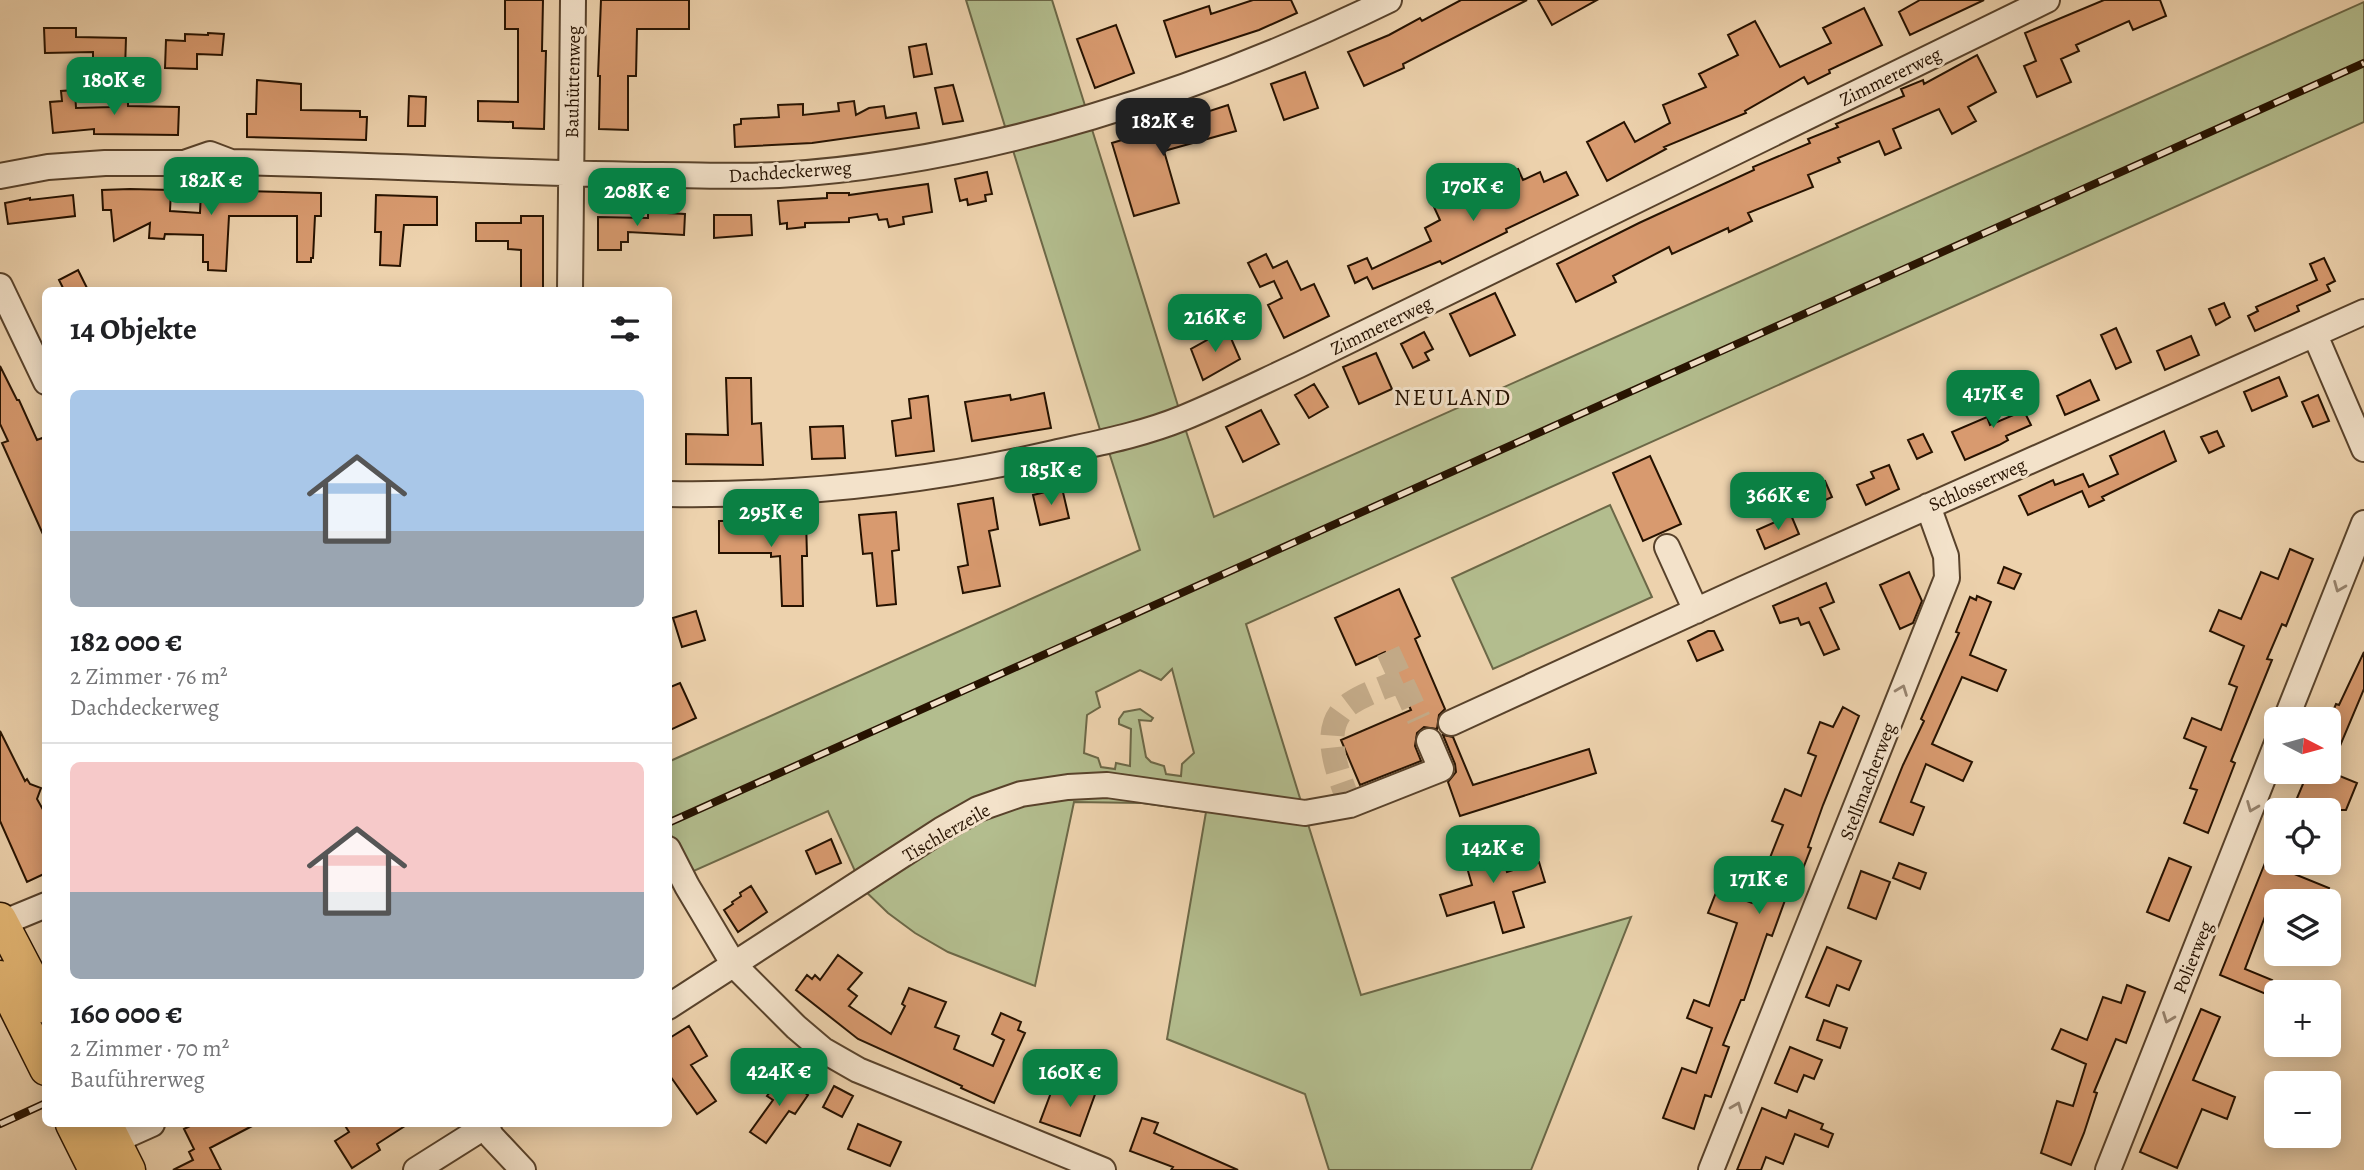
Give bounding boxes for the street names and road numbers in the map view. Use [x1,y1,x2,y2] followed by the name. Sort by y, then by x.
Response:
[559,25,587,139] street label: Bauhüttenweg
[1835,41,1946,113] street label: Zimmererweg
[728,155,853,189] street label: Dachdeckerweg
[1326,290,1437,362] street label: Zimmererweg
[1924,452,2031,518] street label: Schlosserweg
[1834,718,1902,844] street label: Stellmacherweg
[898,797,995,868] street label: Tischlerzeile
[2167,917,2219,998] street label: Polierweg

